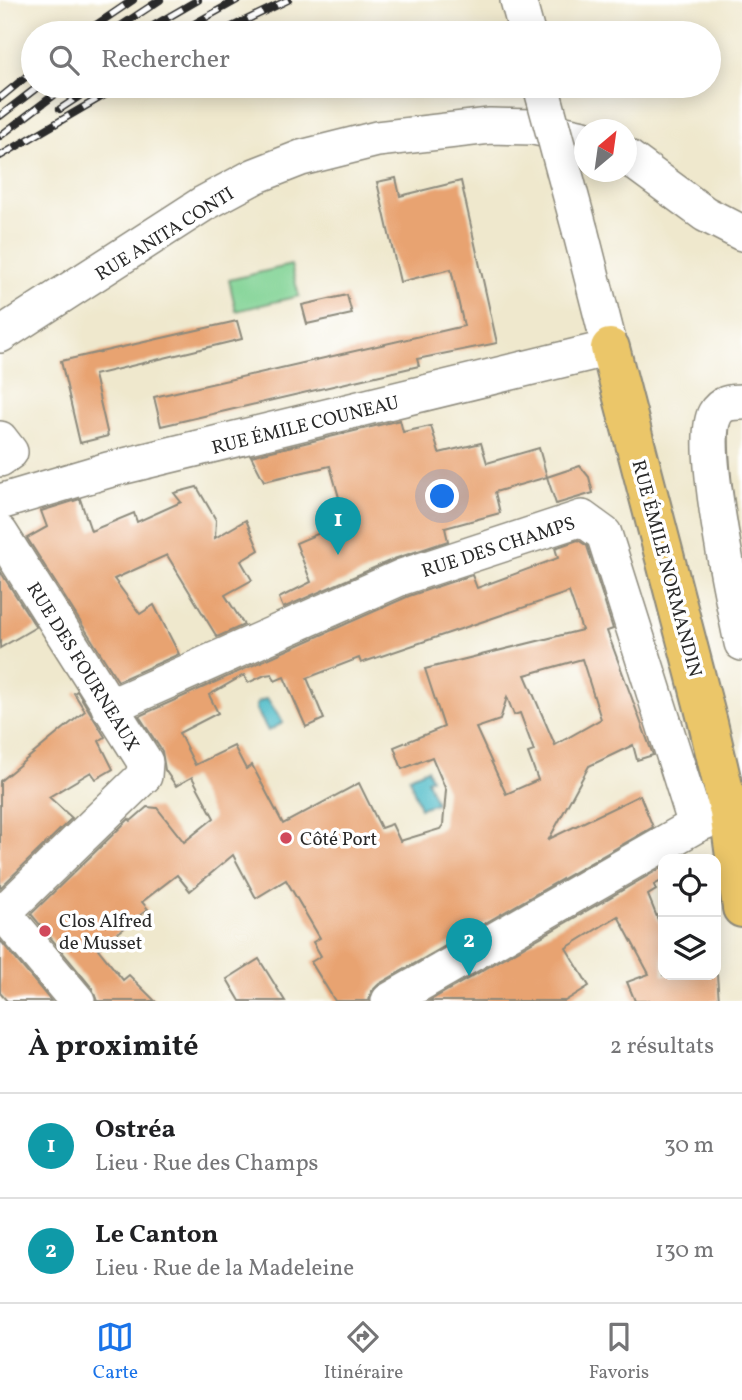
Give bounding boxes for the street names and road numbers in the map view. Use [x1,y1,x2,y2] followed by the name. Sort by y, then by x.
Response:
[91,182,239,288] street label: RUE ANITA CONTI
[209,390,402,462] street label: RUE ÉMILE COUNEAU
[625,457,708,680] street label: RUE ÉMILE NORMANDIN
[419,511,579,585] street label: RUE DES CHAMPS
[20,578,145,756] street label: RUE DES FOURNEAUX

